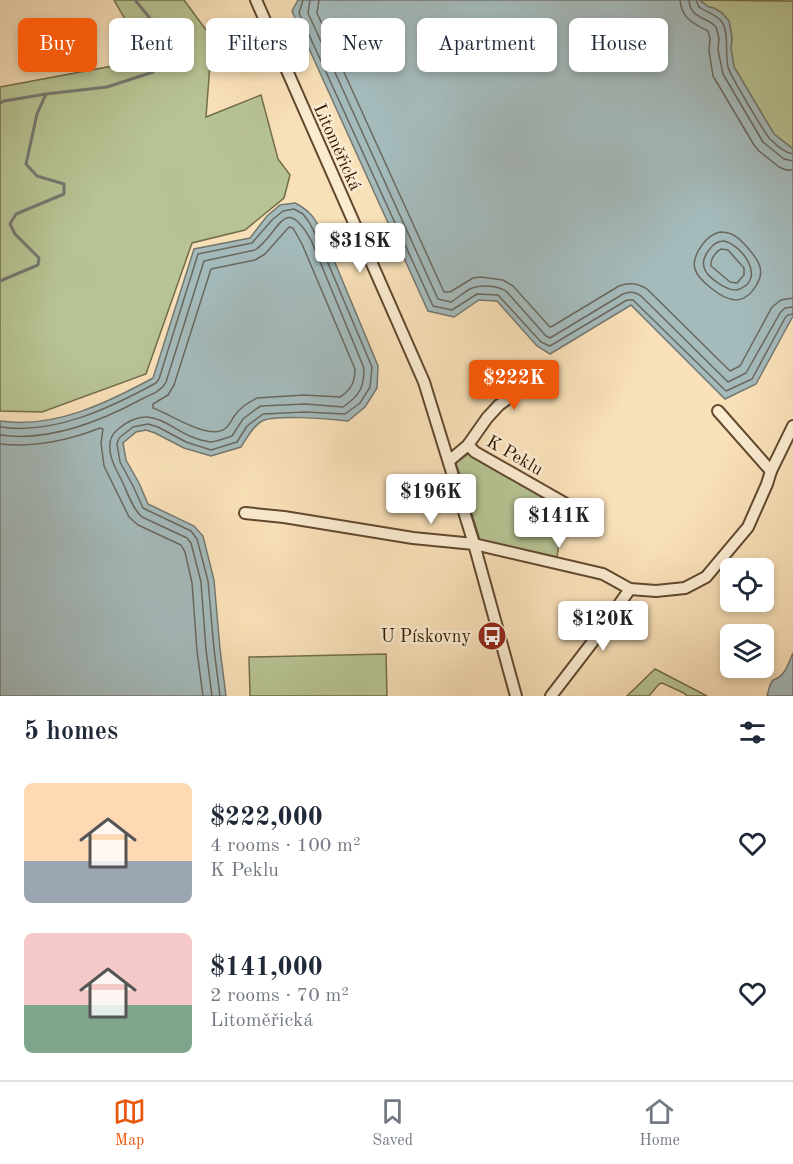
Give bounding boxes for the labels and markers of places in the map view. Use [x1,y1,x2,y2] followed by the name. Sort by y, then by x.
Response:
[318,223,402,274] pin: $318K
[472,360,556,411] pin: $222K
[389,474,473,525] pin: $196K
[517,498,601,549] pin: $141K
[561,601,645,652] pin: $120K
[476,620,508,652] bus stop icon: U Pískovny
[381,628,471,646] place label: U Pískovny

